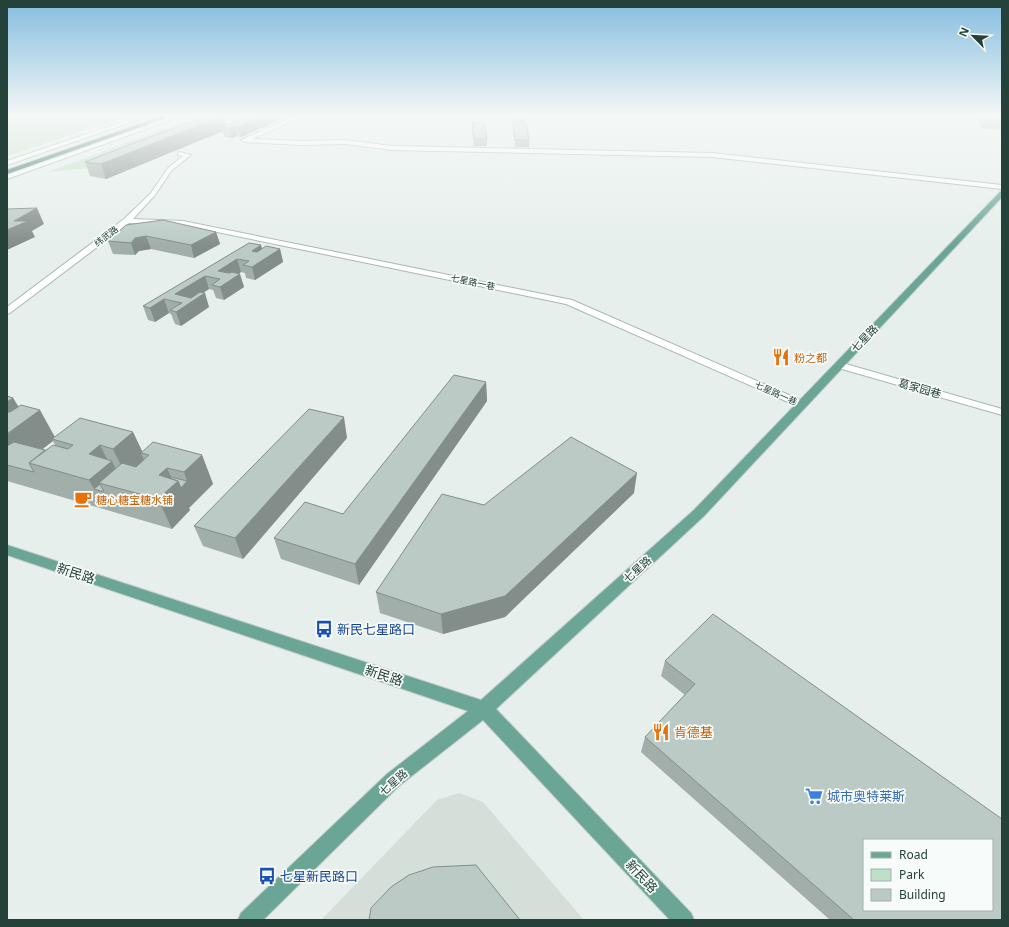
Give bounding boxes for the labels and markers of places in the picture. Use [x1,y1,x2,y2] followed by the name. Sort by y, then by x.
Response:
[771,347,791,367] restaurant icon: 粉之都
[794,350,827,365] place label: 粉之都
[73,489,93,509] cafe icon: 糖心糖宝糖水铺
[96,492,173,507] place label: 糖心糖宝糖水铺
[314,619,334,639] bus stop icon: 新民七星路口
[337,620,415,638] place label: 新民七星路口
[651,722,671,742] restaurant icon: 肯德基
[674,723,713,741] place label: 肯德基
[804,786,824,806] supermarket icon: 城市奥特莱斯
[827,787,905,805] place label: 城市奥特莱斯
[257,866,277,886] bus stop icon: 七星新民路口
[280,867,358,885] place label: 七星新民路口

